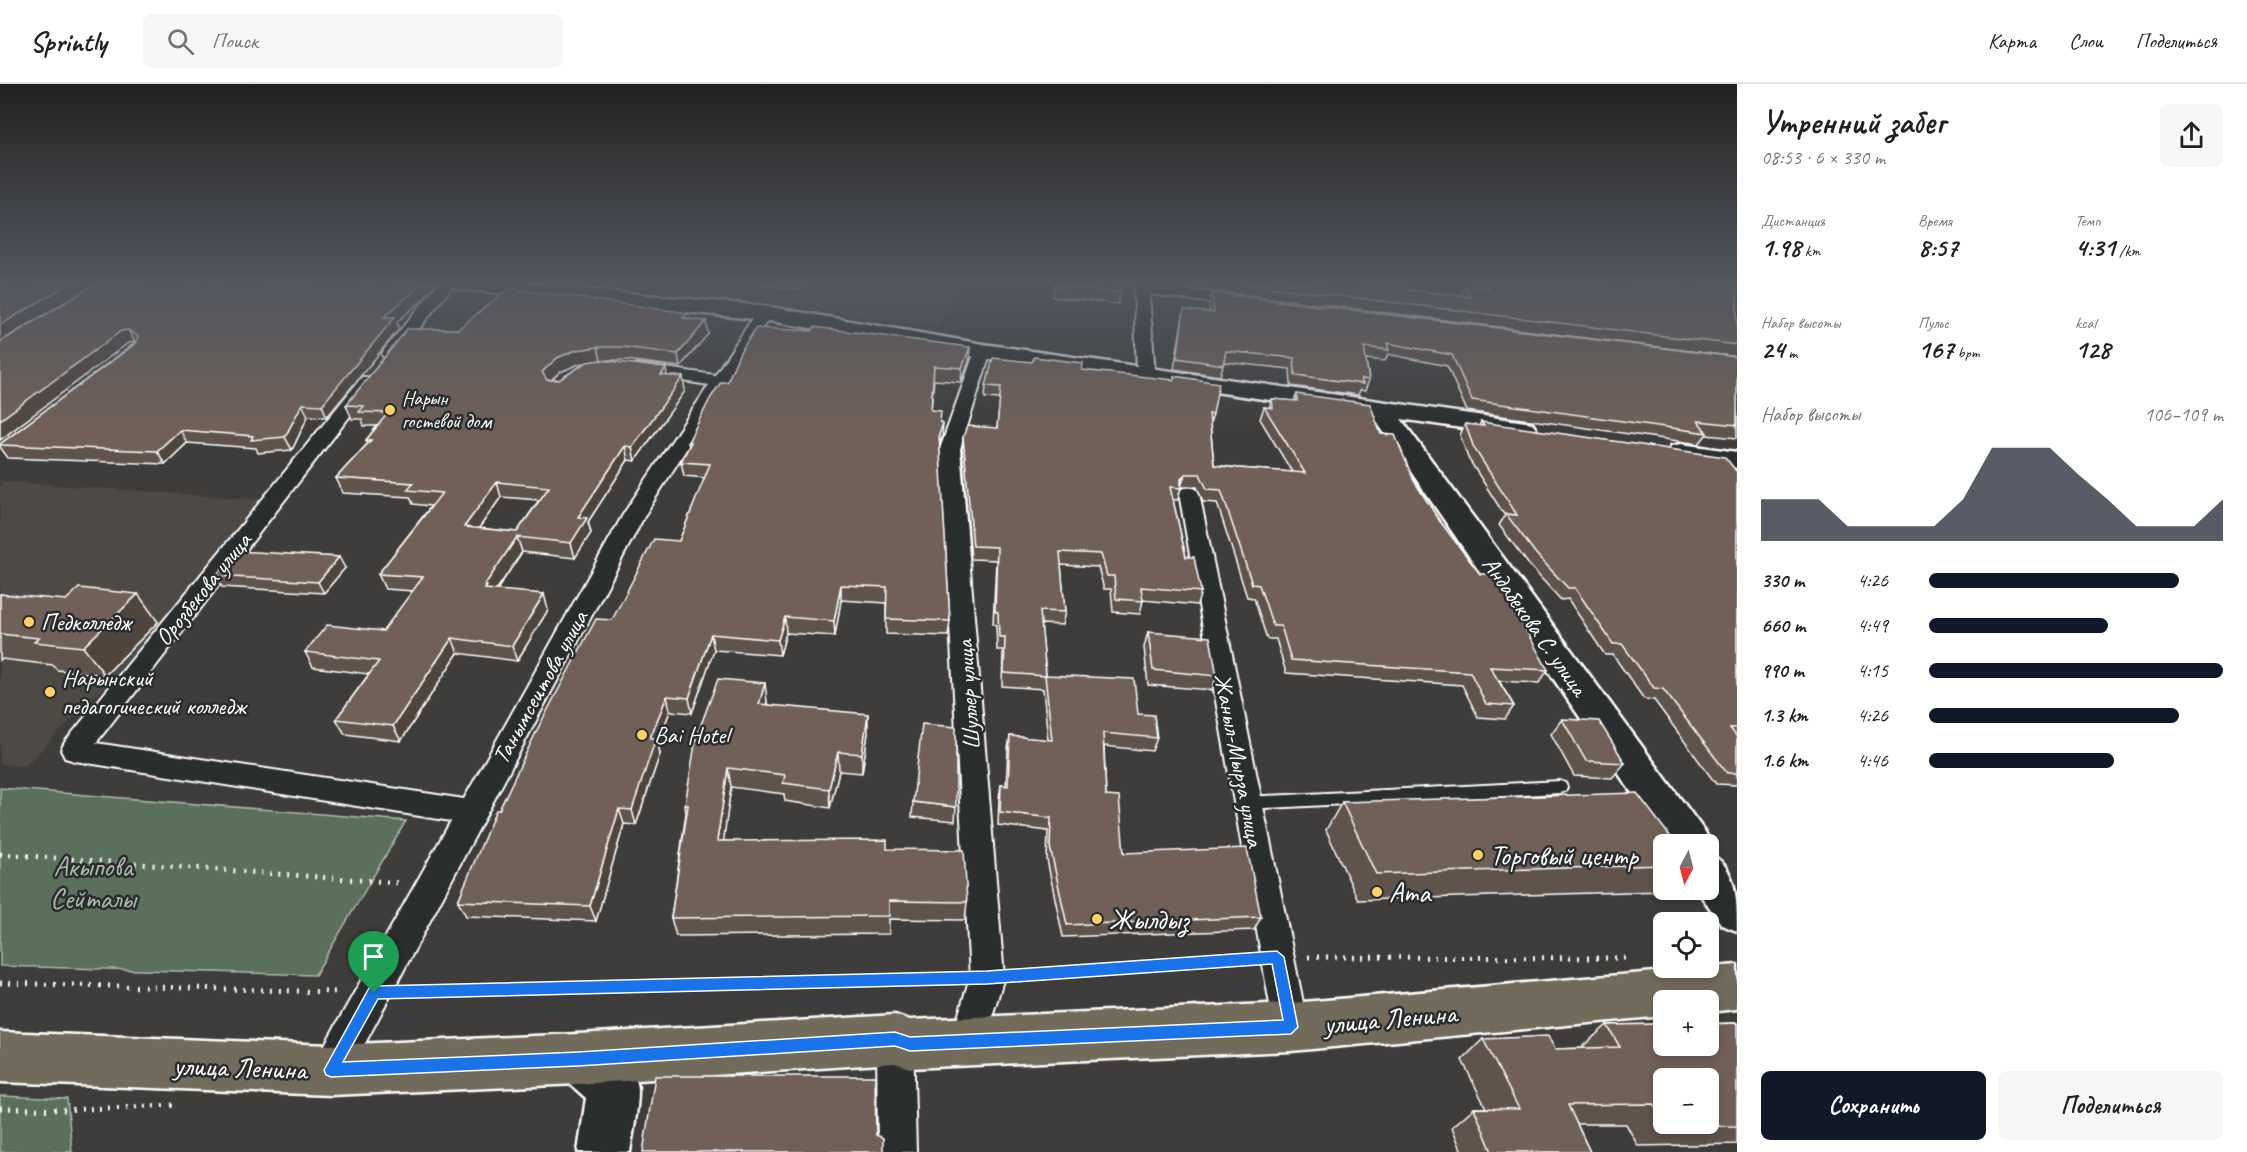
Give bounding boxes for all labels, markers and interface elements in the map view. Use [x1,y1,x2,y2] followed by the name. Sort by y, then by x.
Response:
[143,14,563,68] search box
[30,24,107,59] text: Sprintly
[164,25,197,58] icon: search
[212,27,258,55] text: Поиск
[1988,28,2036,54] text: Карта
[2069,28,2103,54] text: Слои
[2136,28,2217,54] text: Поделиться
[1761,101,1945,143] text: Утренний забег
[2160,104,2223,167] button: share
[1761,145,1885,170] text: 08:53 · 6 × 330 m
[1761,211,1825,231] text: Дистанция
[1918,211,1952,231] text: Время
[2075,211,2101,231] text: Темп
[1761,231,1801,264] text: 1.98
[1918,231,1958,264] text: 8:57
[2075,231,2115,264] text: 4:31
[1801,241,1820,261] text: km
[2115,241,2140,261] text: /km
[1761,313,1840,333] text: Набор высоты
[1918,313,1949,333] text: Пульс
[2075,313,2096,333] text: kcal
[1761,333,1784,366] text: 24
[1918,333,1954,366] text: 167
[2075,333,2110,366] text: 128
[1784,343,1797,363] text: m
[1954,343,1979,363] text: bpm
[402,386,492,434] place label: Нарын гостевой дом
[1761,402,1860,427] text: Набор высоты
[2144,402,2223,427] text: 106–109 m
[383,403,397,417] marker: Нарын гостевой дом
[148,525,259,652] street label: Орозбекова улица
[1476,550,1595,703] street label: Андабекова С. улица
[1761,568,1804,593] text: 330 m
[1857,568,1888,593] text: 4:26
[486,604,595,769] street label: Танымсеитова улица
[41,607,134,637] place label: Педколледж
[1761,613,1805,638] text: 660 m
[1857,613,1888,638] text: 4:49
[22,615,36,629] marker: Педколледж
[949,638,987,751] street label: Шуллер улица
[1761,658,1804,683] text: 990 m
[1857,658,1888,683] text: 4:15
[62,663,248,721] place label: Нарынский педагогический колледж
[1207,671,1271,851] street label: Жаныл-Мырза улица
[43,685,57,699] marker: Нарынский педагогический колледж
[1761,703,1808,728] text: 1.3 km
[1857,703,1888,728] text: 4:26
[654,720,733,750] place label: Bai Hotel
[635,728,649,742] marker: Bai Hotel
[1761,748,1808,773] text: 1.6 km
[1857,748,1888,773] text: 4:46
[1653,834,1719,900] north arrow
[1653,834,1719,1134] map controls
[1490,838,1639,873] place label: Торговый центр
[1471,848,1485,862] marker: Торговый центр
[50,849,138,916] park label: Акыпова Сейталы
[1389,875,1432,910] place label: Ата
[1370,885,1384,899] marker: Ата
[1109,902,1191,938] place label: Жылдыз
[1090,912,1104,926] marker: Жылдыз
[1653,912,1719,978] button: locate
[348,931,399,993] pin
[357,940,390,973] icon: arrive
[1653,990,1719,1056] button: +
[1320,995,1460,1042] street label: улица Ленина
[171,1048,310,1087] street label: улица Ленина
[1653,1068,1719,1134] button: −
[1761,1071,1986,1140] button: Сохранить
[1998,1071,2223,1140] button: Поделиться

